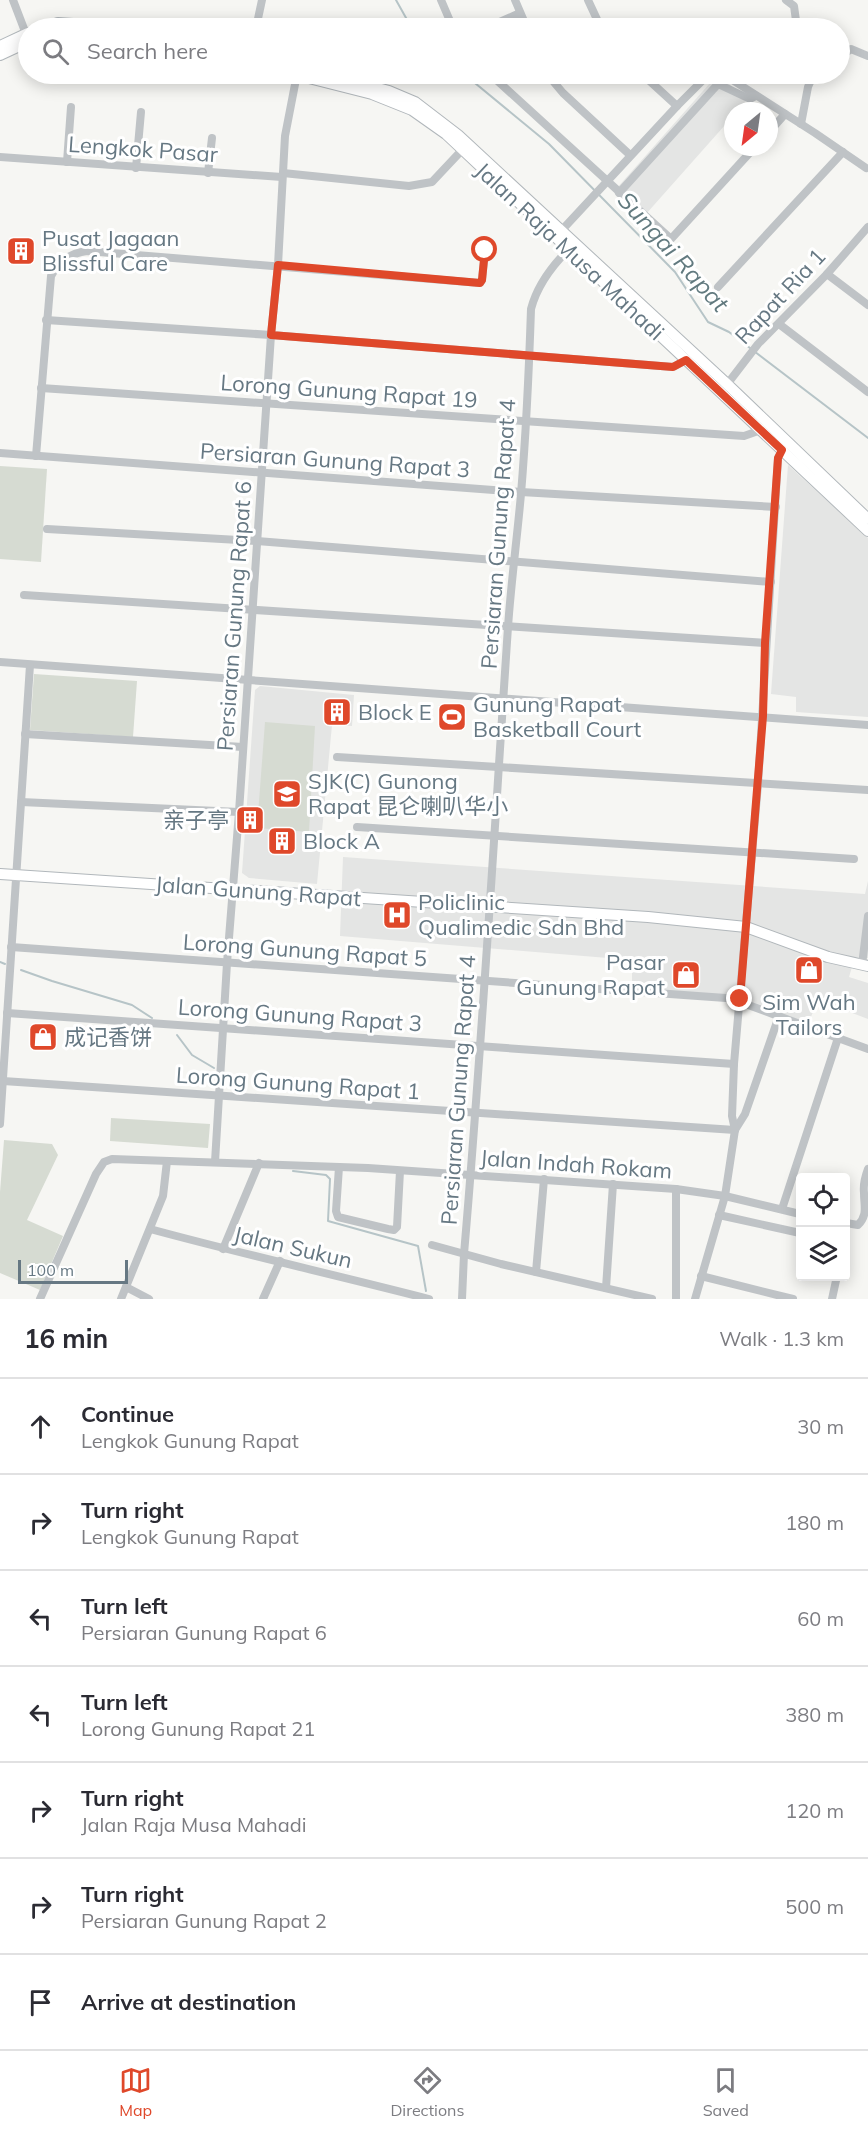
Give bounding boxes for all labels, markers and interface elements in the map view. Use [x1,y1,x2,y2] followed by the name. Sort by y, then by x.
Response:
[18,18,850,84] search box
[39,35,72,68] icon: search
[87,37,208,65] text: Search here
[724,102,778,156] north arrow
[67,130,219,168] street label: Lengkok Pasar
[470,156,670,346] street label: Jalan Raja Musa Mahadi
[612,185,736,318] water label: Sungai Rapat
[42,224,179,277] place label: Pusat Jagaan Blissful Care
[5,235,37,267] building icon: Pusat Jagaan Blissful Care
[471,236,497,262] route start
[729,242,831,350] street label: Rapat Ria 1
[220,368,478,414] street label: Lorong Gunung Rapat 19
[475,398,521,670] street label: Persiaran Gunung Rapat 4
[199,437,471,483] street label: Persiaran Gunung Rapat 3
[211,480,257,752] street label: Persiaran Gunung Rapat 6
[473,690,641,743] place label: Gunung Rapat Basketball Court
[321,696,353,728] building icon: Block E
[358,698,432,726] place label: Block E
[436,701,468,733] sports icon: Gunung Rapat Basketball Court
[308,767,508,820] place label: SJK(C) Gunong Rapat 昆仑喇叭华小
[271,778,303,810] school or university icon: SJK(C) Gunong Rapat 昆仑喇叭华小
[234,804,266,836] building icon: 亲子亭
[163,806,229,834] place label: 亲子亭
[266,825,298,857] building icon: Block A
[303,827,380,855] place label: Block A
[154,870,362,912] street label: Jalan Gunung Rapat
[418,888,624,941] place label: Policlinic Qualimedic Sdn Bhd
[381,899,413,931] hospital icon: Policlinic Qualimedic Sdn Bhd
[182,928,428,972] street label: Lorong Gunung Rapat 5
[516,948,665,1001] place label: Pasar Gunung Rapat
[435,954,481,1226] street label: Persiaran Gunung Rapat 4
[793,954,825,986] shop icon: Sim Wah Tailors
[670,959,702,991] shop icon: Pasar Gunung Rapat
[726,985,752,1011] route end
[762,988,856,1041] place label: Sim Wah Tailors
[177,993,423,1037] street label: Lorong Gunung Rapat 3
[27,1021,59,1053] shop icon: 成记香饼
[64,1023,152,1051] place label: 成记香饼
[175,1061,421,1105] street label: Lorong Gunung Rapat 1
[479,1143,673,1185] street label: Jalan Indah Rokam
[796,1173,850,1281] map controls
[796,1173,850,1227] button: locate
[231,1220,355,1274] street label: Jalan Sukun
[796,1227,850,1281] button: layers
[18,1257,128,1284] scale bar
[27,1260,74,1280] text: 100 m
[24,1322,108,1355] text: 16 min
[719,1326,844,1351] text: Walk · 1.3 km
[81,1400,174,1428] text: Continue
[24,1410,57,1443] icon: ahead
[797,1414,844,1439] text: 30 m
[81,1428,299,1453] text: Lengkok Gunung Rapat
[81,1496,184,1524] text: Turn right
[24,1506,57,1539] icon: right
[785,1510,844,1535] text: 180 m
[81,1524,299,1549] text: Lengkok Gunung Rapat
[81,1592,168,1620] text: Turn left
[24,1602,57,1635] icon: left
[797,1606,844,1631] text: 60 m
[81,1620,327,1645] text: Persiaran Gunung Rapat 6
[81,1688,168,1716] text: Turn left
[24,1698,57,1731] icon: left
[785,1702,844,1727] text: 380 m
[81,1716,315,1741] text: Lorong Gunung Rapat 21
[81,1784,184,1812] text: Turn right
[24,1794,57,1827] icon: right
[785,1798,844,1823] text: 120 m
[81,1812,307,1837] text: Jalan Raja Musa Mahadi
[81,1880,184,1908] text: Turn right
[24,1890,57,1923] icon: right
[785,1894,844,1919] text: 500 m
[81,1908,327,1933] text: Persiaran Gunung Rapat 2
[24,1986,57,2019] icon: arrive
[81,1988,296,2016] text: Arrive at destination
[119,2064,152,2120] tab: Map
[390,2064,464,2120] tab: Directions
[703,2064,749,2120] tab: Saved

